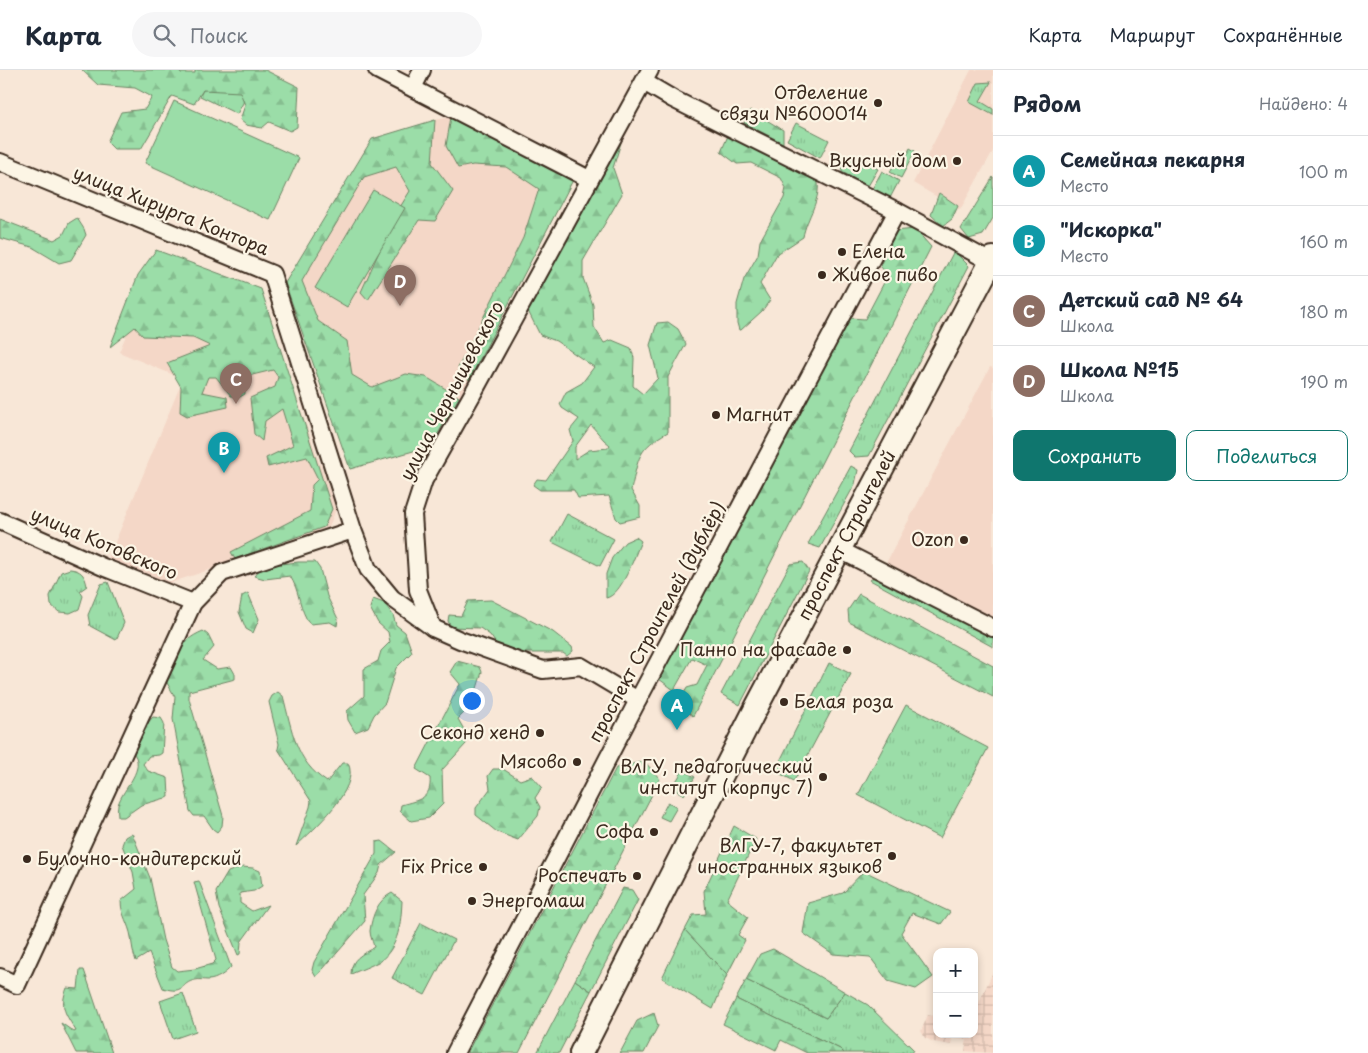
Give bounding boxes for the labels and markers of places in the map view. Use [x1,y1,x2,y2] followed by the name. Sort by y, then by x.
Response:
[720,78,868,126] place label: Отделение связи №600014
[872,97,884,109] marker: Отделение связи №600014
[828,146,947,173] place label: Вкусный дом
[951,155,963,167] marker: Вкусный дом
[852,237,906,264] place label: Елена
[836,246,848,258] marker: Елена
[832,260,938,287] place label: Живое пиво
[384,265,416,306] pin: D
[816,269,828,281] marker: Живое пиво
[220,363,252,404] pin: C
[726,400,793,427] place label: Магнит
[710,409,722,421] marker: Магнит
[208,432,240,473] pin: B
[911,525,954,552] place label: Ozon
[958,534,970,546] marker: Ozon
[680,635,837,662] place label: Панно на фасаде
[841,644,853,656] marker: Панно на фасаде
[794,687,894,714] place label: Белая роза
[661,689,693,730] pin: A
[778,696,790,708] marker: Белая роза
[420,718,530,745] place label: Секонд хенд
[534,727,546,739] marker: Секонд хенд
[500,747,567,774] place label: Мясово
[620,752,813,800] place label: ВлГУ, педагогический институт (корпус 7)
[571,756,583,768] marker: Мясово
[817,771,829,783] marker: ВлГУ, педагогический институт (корпус 7)
[595,817,645,844] place label: Софа
[648,826,660,838] marker: Софа
[697,831,882,879] place label: ВлГУ-7, факультет иностранных языков
[37,844,242,871] place label: Булочно-кондитерский
[886,850,898,862] marker: ВлГУ-7, факультет иностранных языков
[400,852,473,879] place label: Fix Price
[21,853,33,865] marker: Булочно-кондитерский
[477,861,489,873] marker: Fix Price
[538,861,627,888] place label: Роспечать
[631,870,643,882] marker: Роспечать
[482,886,585,913] place label: Энергомаш
[466,895,478,907] marker: Энергомаш

